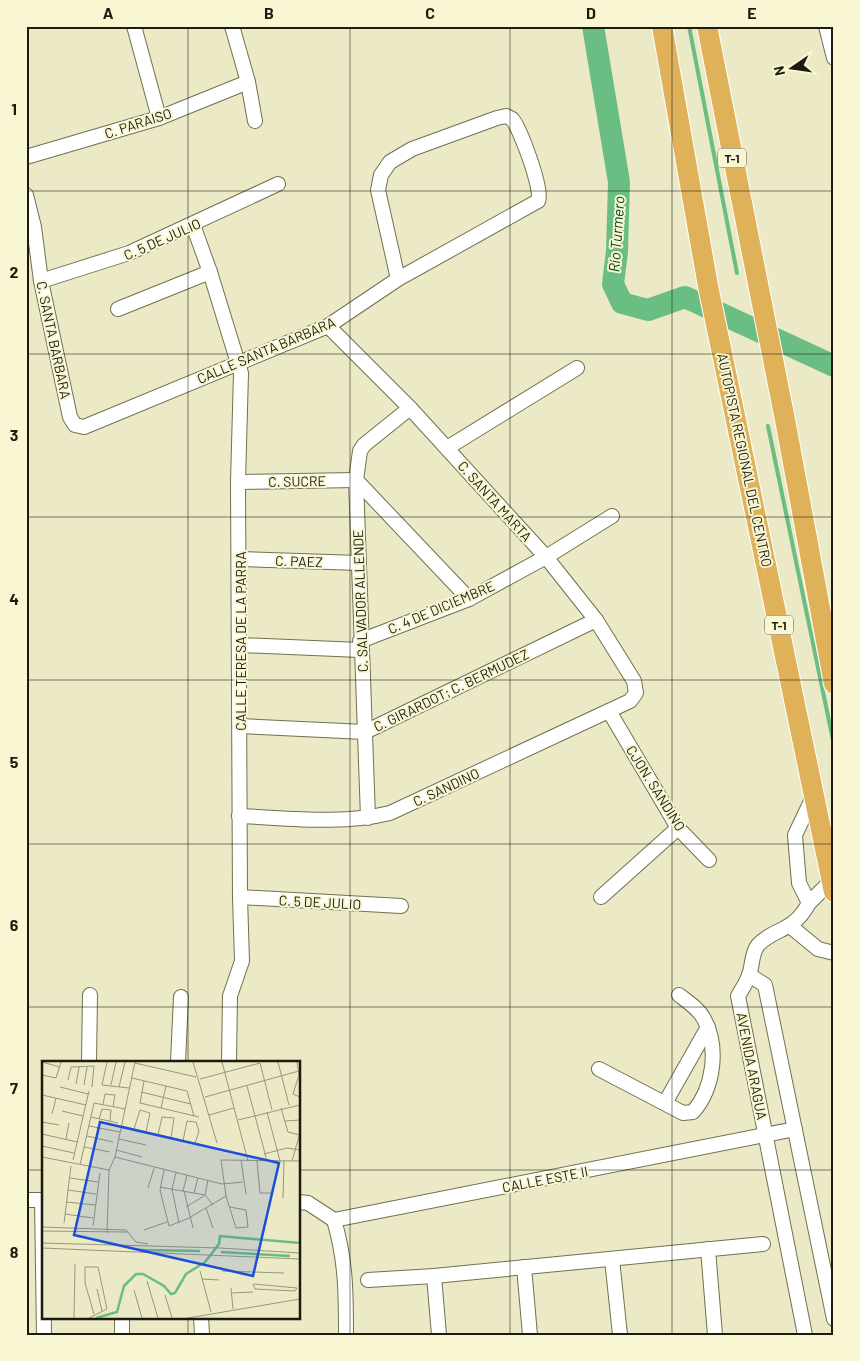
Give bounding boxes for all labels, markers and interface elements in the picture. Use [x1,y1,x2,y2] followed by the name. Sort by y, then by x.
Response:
[103,3,114,22] text: A
[264,3,274,22] text: B
[425,3,435,22] text: C
[586,3,596,22] text: D
[747,3,757,22] text: E
[768,42,818,92] north arrow
[770,65,788,77] text: N
[11,99,17,118] text: 1
[102,104,174,142] street label: C. PARAISO
[718,148,746,168] road number: T-1
[604,195,628,273] water label: Río Turmero
[121,214,203,264] street label: C. 5 DE JULIO
[10,262,19,281] text: 2
[33,280,75,401] street label: C. SANTA BARBARA
[194,313,338,387] street label: CALLE SANTA BARBARA
[714,352,776,568] street label: AUTOPISTA REGIONAL DEL CENTRO
[10,425,18,444] text: 3
[454,457,536,545] street label: C. SANTA MARTA
[268,472,326,490] street label: C. SUCRE
[349,529,371,673] street label: C. SALVADOR ALLENDE
[232,551,249,731] street label: CALLE TERESA DE LA PARRA
[275,552,323,570] street label: C. PAEZ
[385,577,497,637] street label: C. 4 DE DICIEMBRE
[9,589,19,608] text: 4
[765,616,793,634] road number: T-1
[371,645,531,735] street label: C. GIRARDOT; C. BERMUDEZ
[623,742,689,834] street label: CJON. SANDINO
[10,752,19,771] text: 5
[410,764,482,810] street label: C. SANDINO
[278,891,362,913] street label: C. 5 DE JULIO
[10,915,19,934] text: 6
[733,1011,771,1122] street label: AVENIDA ARAGUA
[42,1061,300,1318] inset map
[10,1078,18,1097] text: 7
[501,1162,589,1196] street label: CALLE ESTE II
[10,1242,19,1261] text: 8

